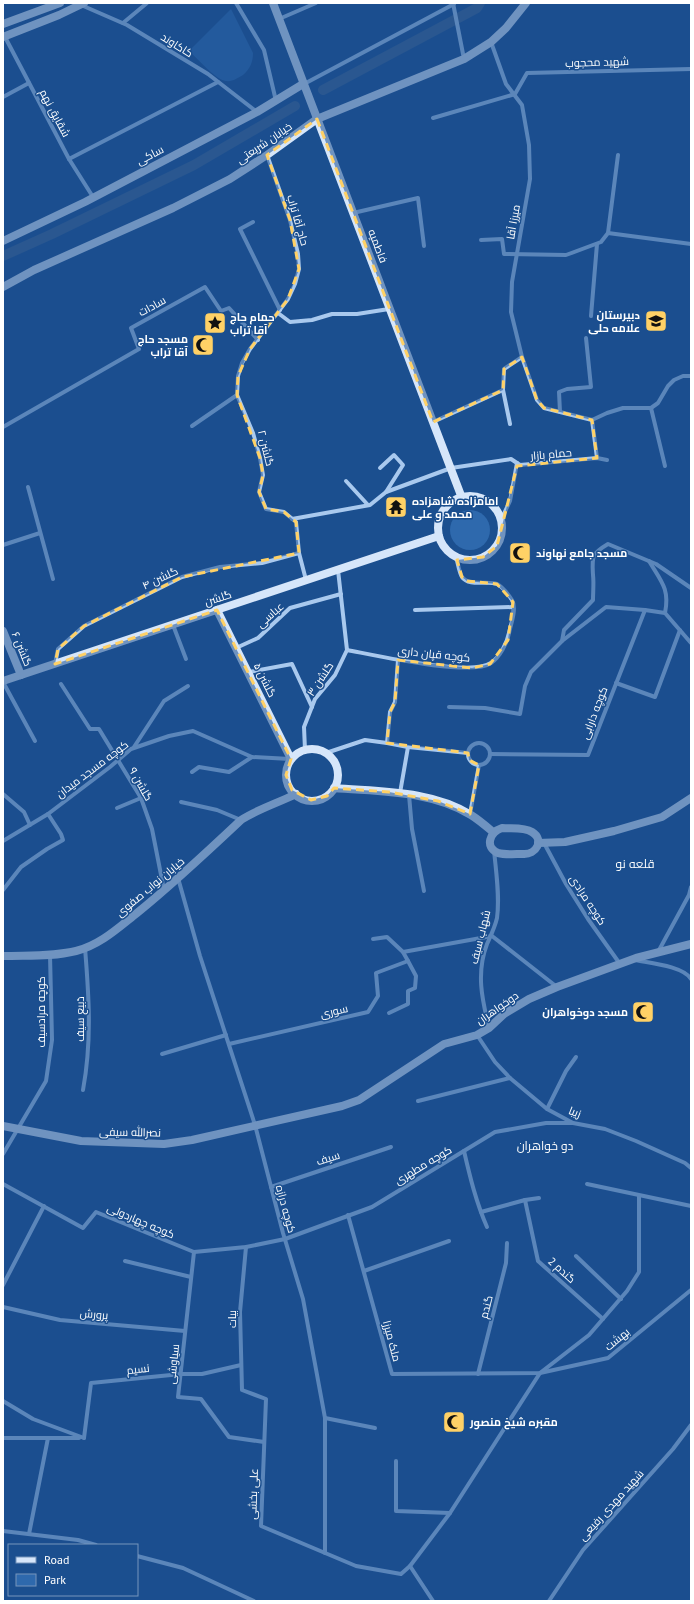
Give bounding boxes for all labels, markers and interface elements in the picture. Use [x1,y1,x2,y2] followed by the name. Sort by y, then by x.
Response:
[158,30,196,60] street label: کاکاوند
[565,54,629,70] street label: شهید محجوب
[36,87,74,140] street label: شقایق نهم
[233,119,295,167] street label: خیابان شریعتی
[134,142,166,168] street label: ساکی
[283,193,312,247] street label: حاج آقا تراب
[503,203,523,241] street label: میرزا آقا
[365,227,391,265] street label: فاطمیه
[136,293,168,319] street label: سادات
[588,308,640,335] place label: دبیرستان علامه حلی
[643,308,669,334] school or university icon: دبیرستان علامه حلی
[202,310,228,336] place icon: حمام حاج آقا تراب
[230,310,275,337] place label: حمام حاج آقا تراب
[138,332,189,359] place label: مسجد حاج آقا تراب
[190,332,216,358] mosque icon: مسجد حاج آقا تراب
[255,429,277,467] street label: گلشن ۲
[529,445,572,464] street label: حمام بازار
[383,494,409,520] temple icon: امامزاده شاهزاده محمد و علی
[412,494,499,522] place label: امامزاده شاهزاده محمد و علی
[507,540,533,566] mosque icon: مسجد جامع نهاوند
[536,546,627,561] place label: مسجد جامع نهاوند
[140,564,180,592] street label: گلشن ۴
[203,587,233,609] street label: گلشن
[253,599,287,631] street label: عباسی
[9,630,35,668] street label: گلشن ۶
[397,643,471,665] street label: کوچه قپان داری
[304,659,336,699] street label: گلشن ۳
[251,660,279,700] street label: گلشن ۵
[578,685,611,741] street label: کوچه دارابی
[53,737,131,801] street label: کوچه مسجد میدان
[126,765,156,803] street label: گلشن ۹
[113,854,187,920] street label: خیابان نواب صفوی
[616,856,654,871] district label: قلعه نو
[567,872,609,928] street label: کوچه مرادی
[467,909,493,965] street label: شهاب سیف
[34,976,48,1048] street label: کوچه مرادسیف
[473,988,521,1028] street label: دوخواهران
[73,996,88,1042] street label: ذبیع سیف
[630,999,656,1025] mosque icon: مسجد دوخواهران
[319,1001,349,1021] street label: سوری
[542,1005,628,1020] place label: مسجد دوخواهران
[567,1103,583,1121] street label: زیبا
[99,1123,161,1140] street label: نصرالله سیفی
[517,1138,574,1153] district label: دو خواهران
[392,1142,454,1188] street label: کوچه مطهری
[314,1148,342,1168] street label: سیف
[273,1183,299,1235] street label: کوچه درازه
[105,1200,177,1242] street label: کوچه چهاردولی
[545,1254,579,1287] street label: گندم 2
[476,1294,497,1320] street label: گندم
[79,1306,109,1322] street label: پرورش
[225,1310,239,1328] street label: بیات
[380,1319,404,1363] street label: ملک میرزا
[601,1325,633,1353] street label: بهشت
[164,1343,182,1385] street label: سیاوشی
[126,1361,150,1378] street label: نسیم
[441,1409,467,1435] mosque icon: مقبره شیخ منصور
[469,1415,558,1430] place label: مقبره شیخ منصور
[575,1467,647,1543] street label: شهید مهدی رفیعی
[245,1468,261,1520] street label: علی بخشی
[8,1544,138,1596] legend
[44,1552,69,1567] text: Road
[44,1572,66,1587] text: Park

